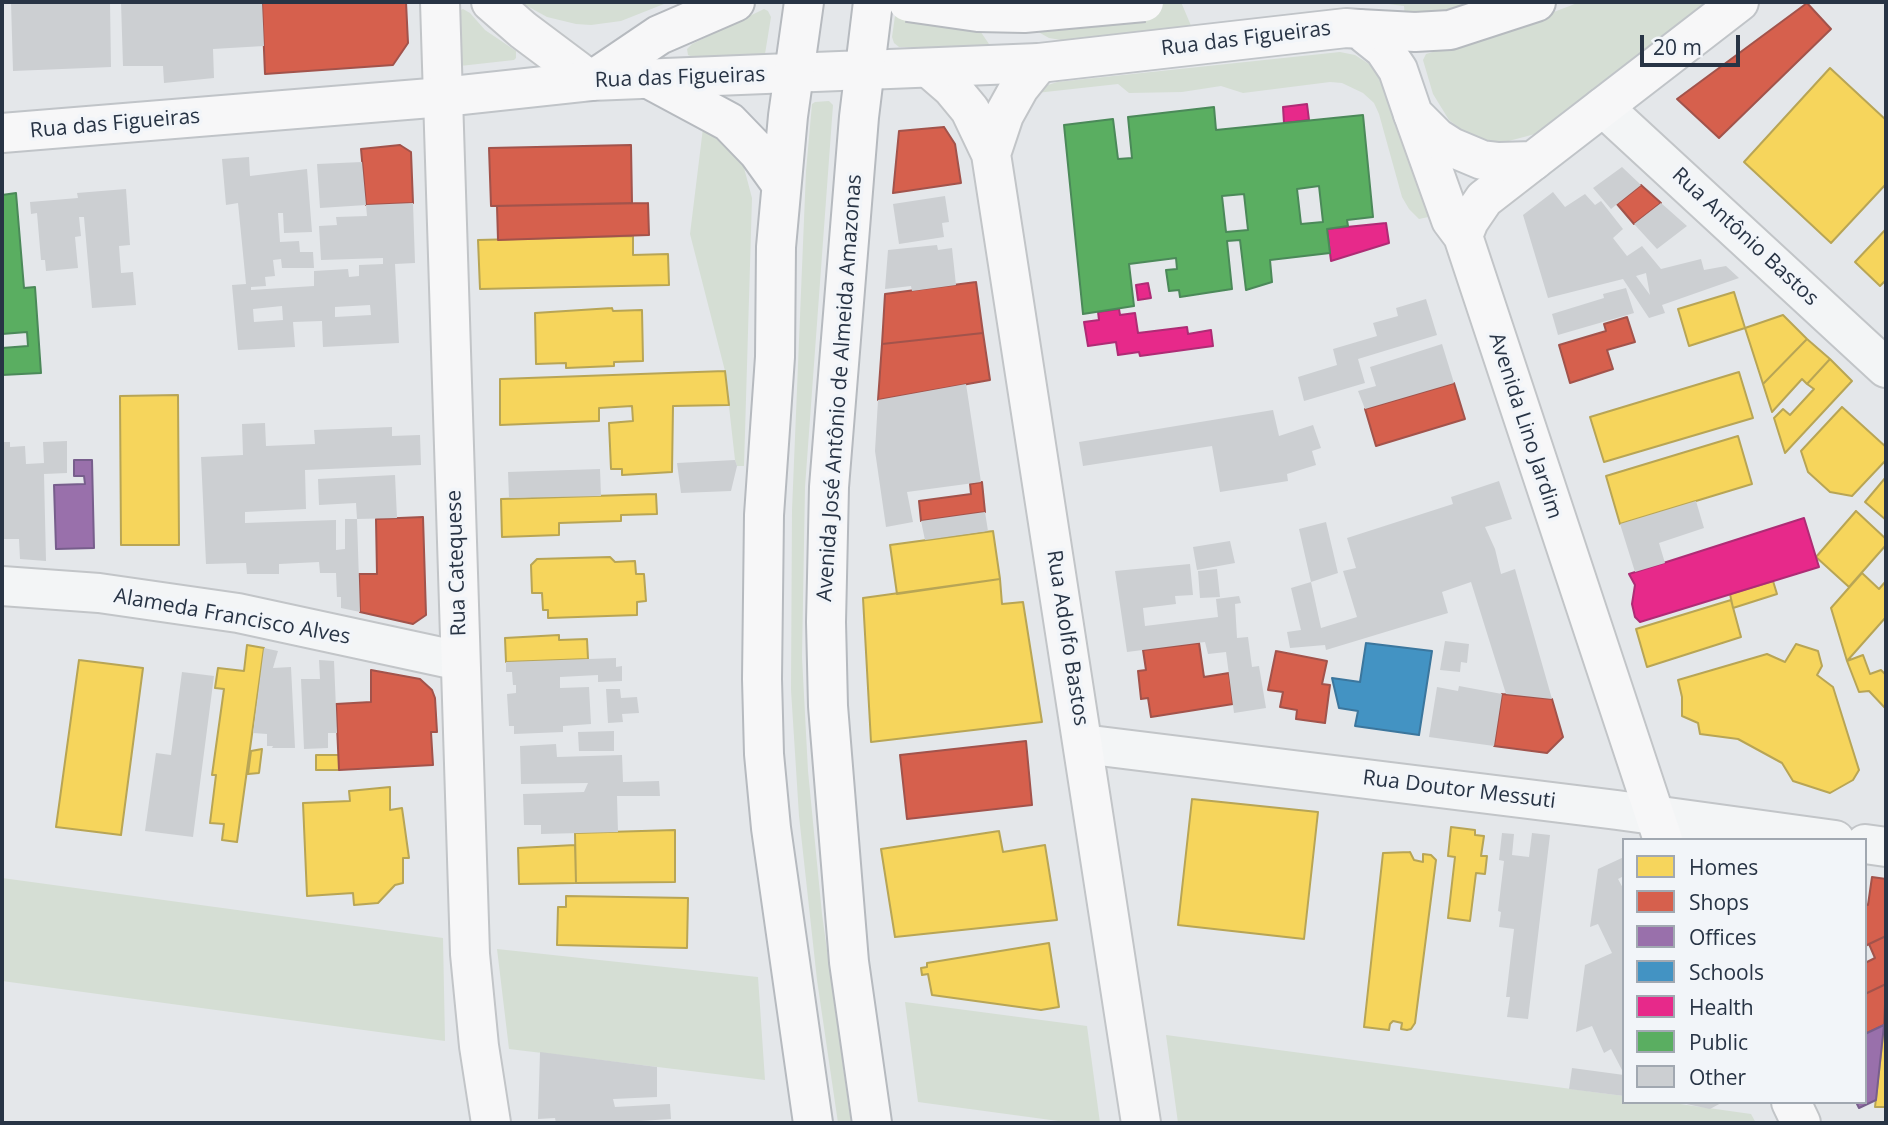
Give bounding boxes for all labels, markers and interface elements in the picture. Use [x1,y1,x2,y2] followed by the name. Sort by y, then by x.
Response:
[1160,16,1332,62] street label: Rua das Figueiras
[1643,21,1743,65] scale bar
[1653,33,1702,61] text: 20 m
[594,62,766,94] street label: Rua das Figueiras
[29,104,201,144] street label: Rua das Figueiras
[1667,163,1823,311] street label: Rua Antônio Bastos
[812,173,868,603] street label: Avenida José Antônio de Almeida Amazonas
[1483,330,1567,522] street label: Avenida Lino Jardim
[442,489,472,637] street label: Rua Catequese
[1041,548,1093,728] street label: Rua Adolfo Bastos
[112,584,352,650] street label: Alameda Francisco Alves
[1361,766,1557,814] street label: Rua Doutor Messuti
[1622,838,1867,1104] legend
[1689,853,1758,881] text: Homes
[1689,888,1749,916] text: Shops
[1689,923,1757,951] text: Offices
[1689,958,1764,986] text: Schools
[1689,993,1754,1021] text: Health
[1689,1028,1748,1056] text: Public
[1689,1063,1746,1091] text: Other

